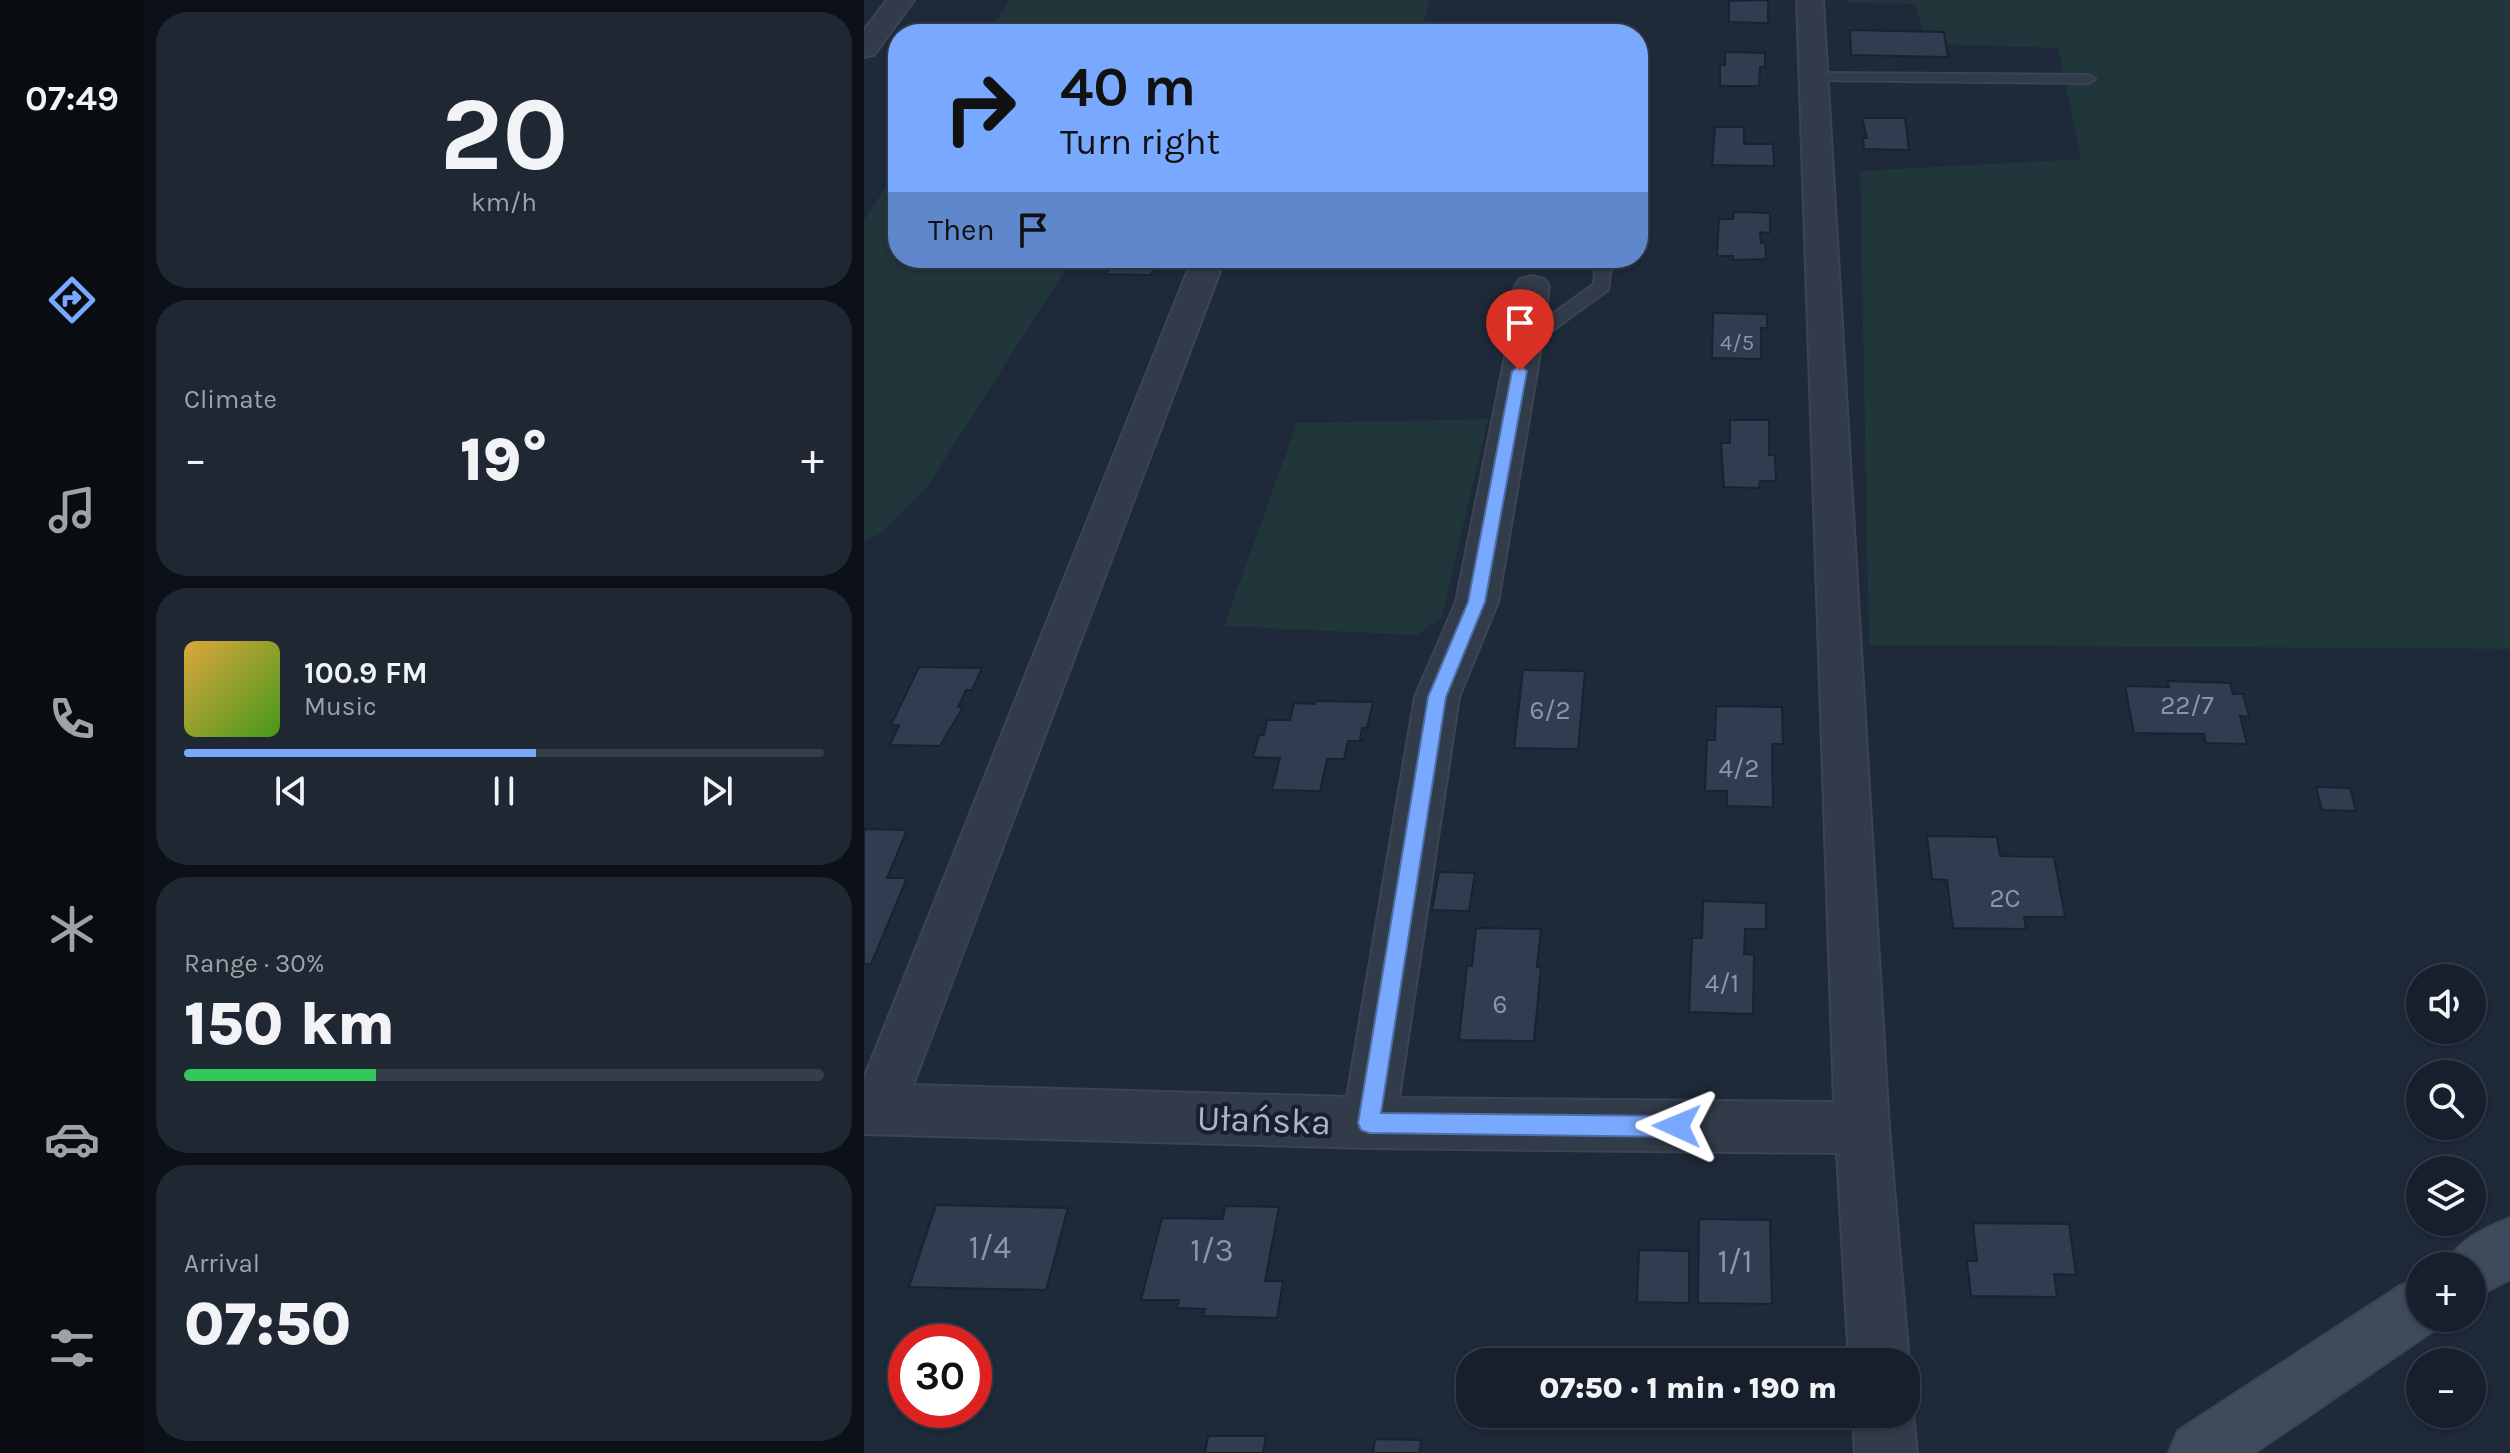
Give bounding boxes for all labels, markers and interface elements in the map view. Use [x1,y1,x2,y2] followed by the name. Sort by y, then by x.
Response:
[1060,54,1196,119] text: 40 m
[928,56,1032,160] icon: right
[440,74,568,195] text: 20
[25,77,119,119] text: 07:49
[1060,121,1220,163] text: Turn right
[471,187,537,218] text: km/h
[1011,208,1055,252] icon: arrive
[928,212,995,248] text: Then
[44,272,100,328] icon: directions
[1486,289,1554,371] pin
[1498,301,1542,345] icon: arrive
[1720,330,1754,356] house number: 4/5
[184,384,277,415] text: Climate
[460,425,548,495] text: 19°
[184,434,207,485] text: −
[801,434,824,485] text: +
[44,482,100,538] icon: music
[304,655,428,691] text: 100.9 FM
[2160,690,2214,721] house number: 22/7
[44,691,100,747] icon: phone
[304,691,377,722] text: Music
[1529,695,1571,726] house number: 6/2
[1719,753,1759,784] house number: 4/2
[269,769,313,813] icon: previous
[482,769,526,813] icon: pause
[695,769,739,813] icon: next
[1989,883,2021,914] house number: 2C
[44,901,100,957] icon: climate
[184,948,325,979] text: Range · 30%
[2406,964,2486,1428] map controls
[2406,964,2486,1044] button: sound
[1705,968,1739,999] house number: 4/1
[184,989,395,1059] text: 150 km
[1493,989,1507,1020] house number: 6
[2406,1060,2486,1140] button: search
[1635,1084,1719,1168] position arrow
[1196,1097,1332,1143] street label: Ułańska
[44,1111,100,1167] icon: car
[2406,1156,2486,1236] button: layers
[969,1229,1011,1266] house number: 1/4
[1190,1232,1234,1269] house number: 1/3
[1718,1243,1752,1280] house number: 1/1
[184,1248,260,1279] text: Arrival
[2406,1252,2486,1332] button: +
[184,1289,351,1359] text: 07:50
[44,1320,100,1376] icon: filters
[888,1324,992,1428] speed limit sign: 30
[2406,1348,2486,1428] button: −
[1539,1370,1837,1406] text: 07:50 · 1 min · 190 m

